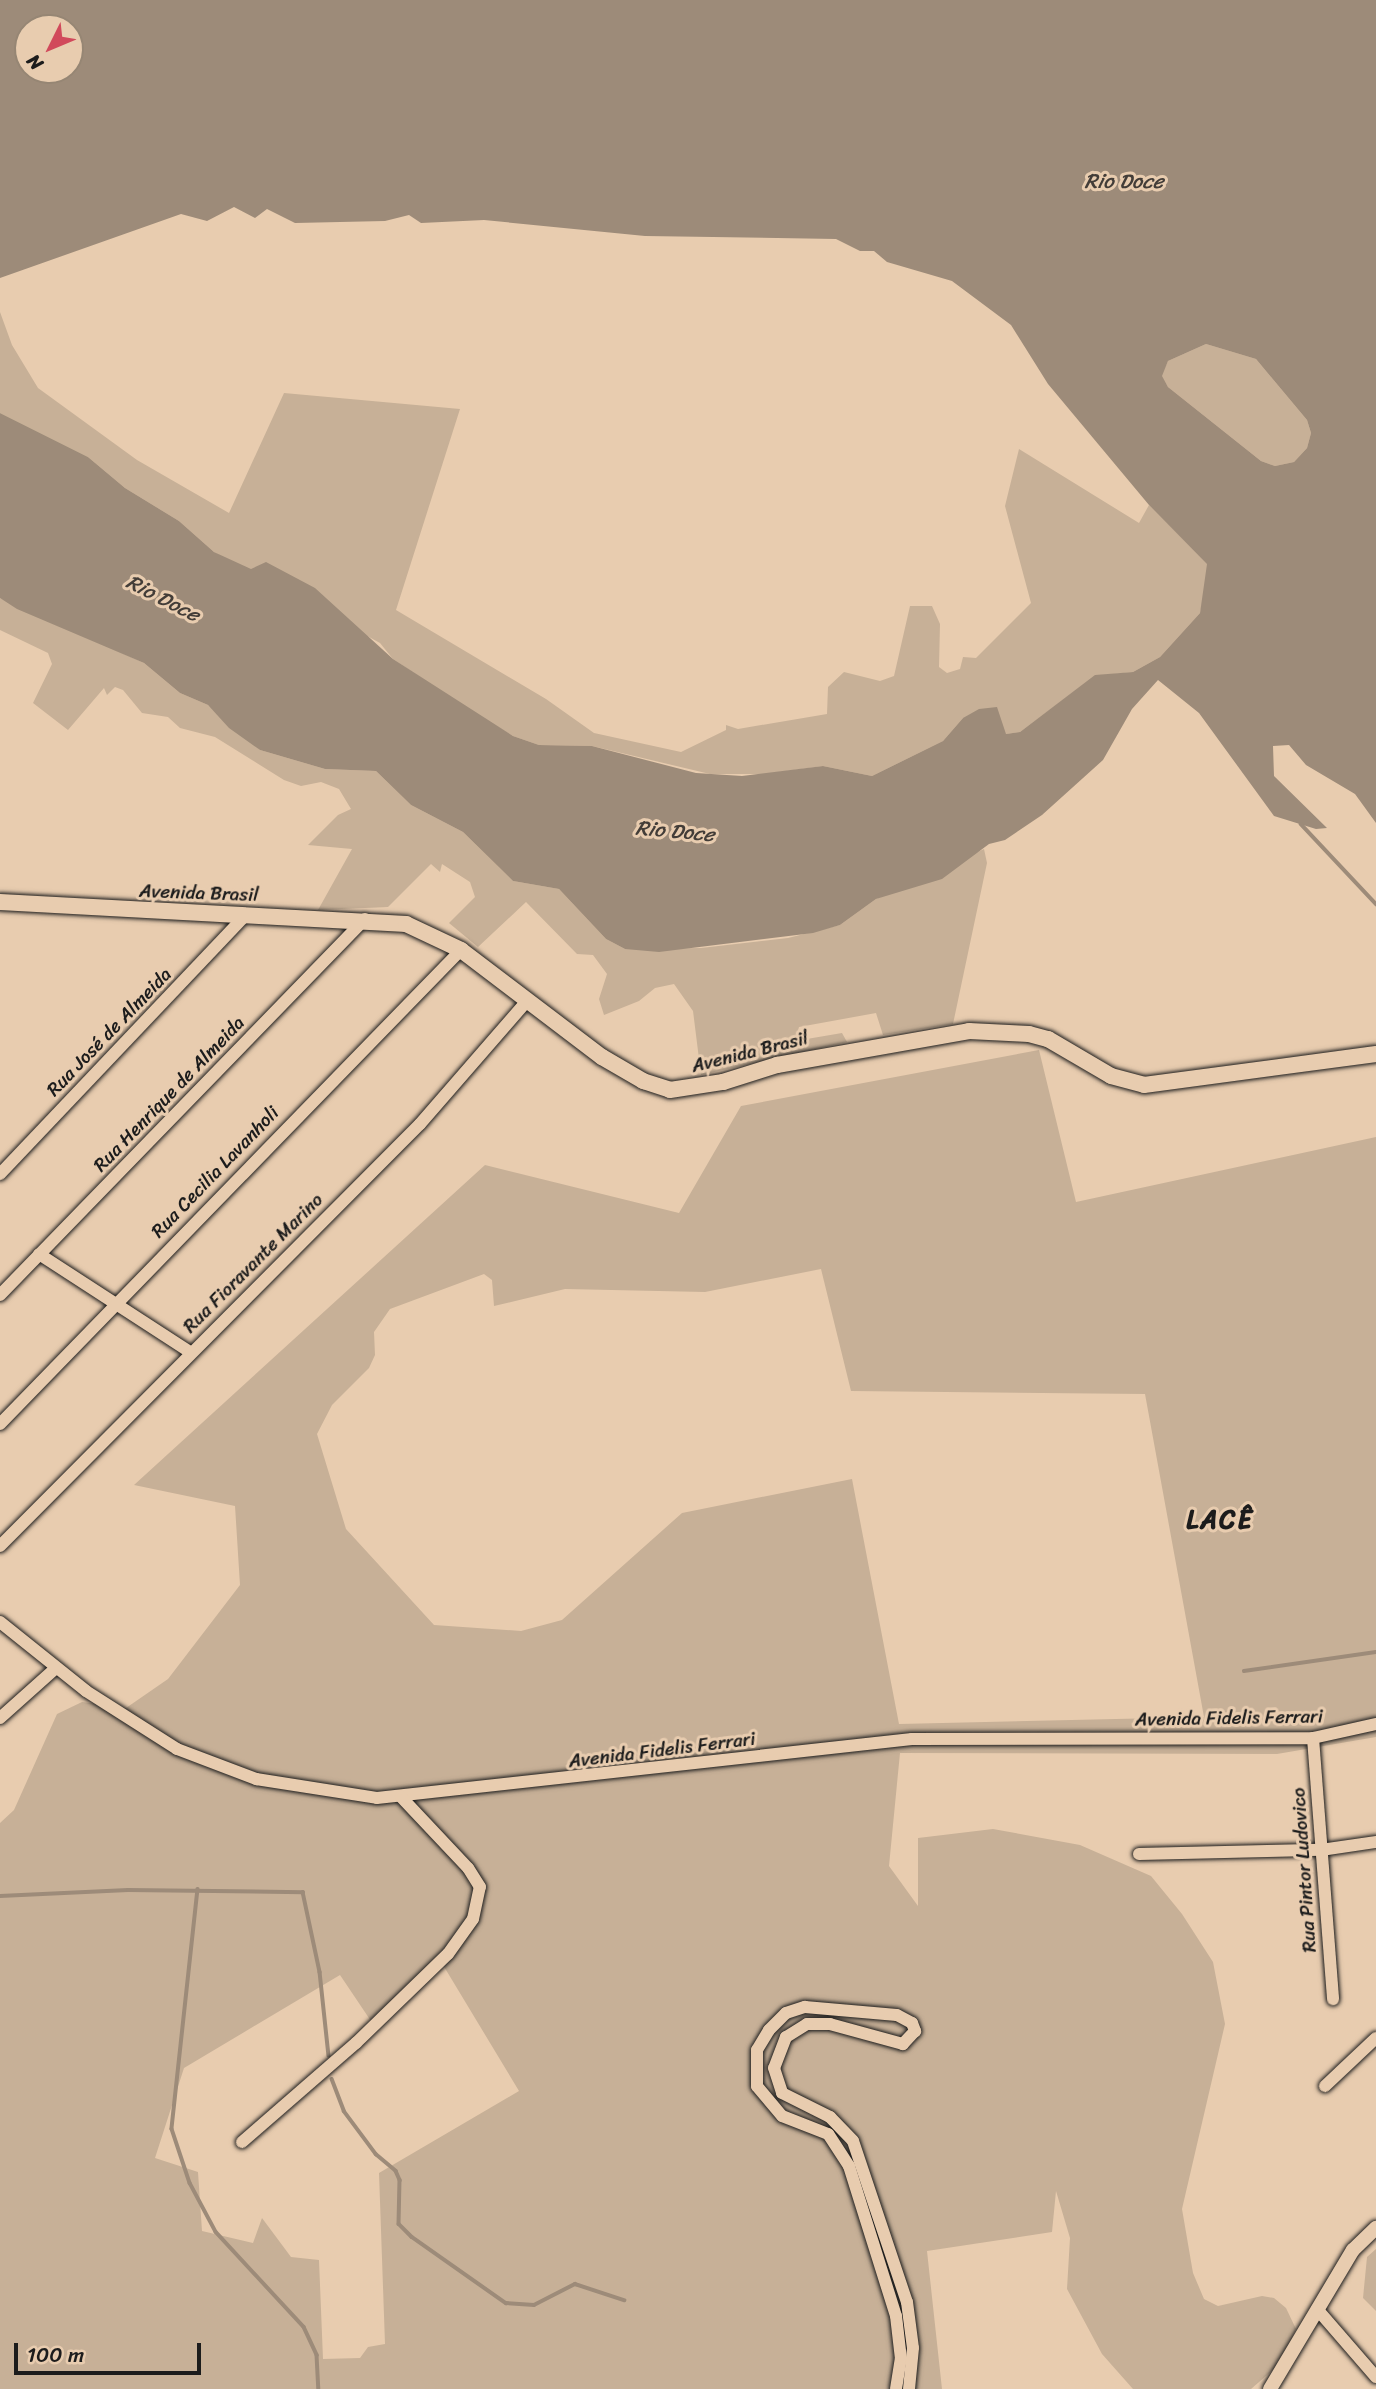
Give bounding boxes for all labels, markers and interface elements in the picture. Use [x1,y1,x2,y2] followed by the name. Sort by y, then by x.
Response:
[14,14,84,84] north arrow
[18,46,51,78] text: N
[1084,168,1164,194] water label: Rio Doce
[122,569,204,627] water label: Rio Doce
[634,815,716,847] water label: Rio Doce
[139,880,259,906] street label: Avenida Brasil
[42,963,176,1101] street label: Rua José de Almeida
[88,1011,250,1177] street label: Rua Henrique de Almeida
[689,1026,811,1078] street label: Avenida Brasil
[146,1101,284,1243] street label: Rua Cecilia Lavanholi
[178,1188,328,1338] street label: Rua Fioravante Marino
[1187,1504,1253,1536] district label: LACÊ
[1135,1705,1323,1731] street label: Avenida Fidelis Ferrari
[567,1727,757,1773] street label: Avenida Fidelis Ferrari
[1287,1787,1321,1953] street label: Rua Pintor Ludovico
[18,2330,205,2374] scale bar
[27,2336,84,2374] text: 100 m

